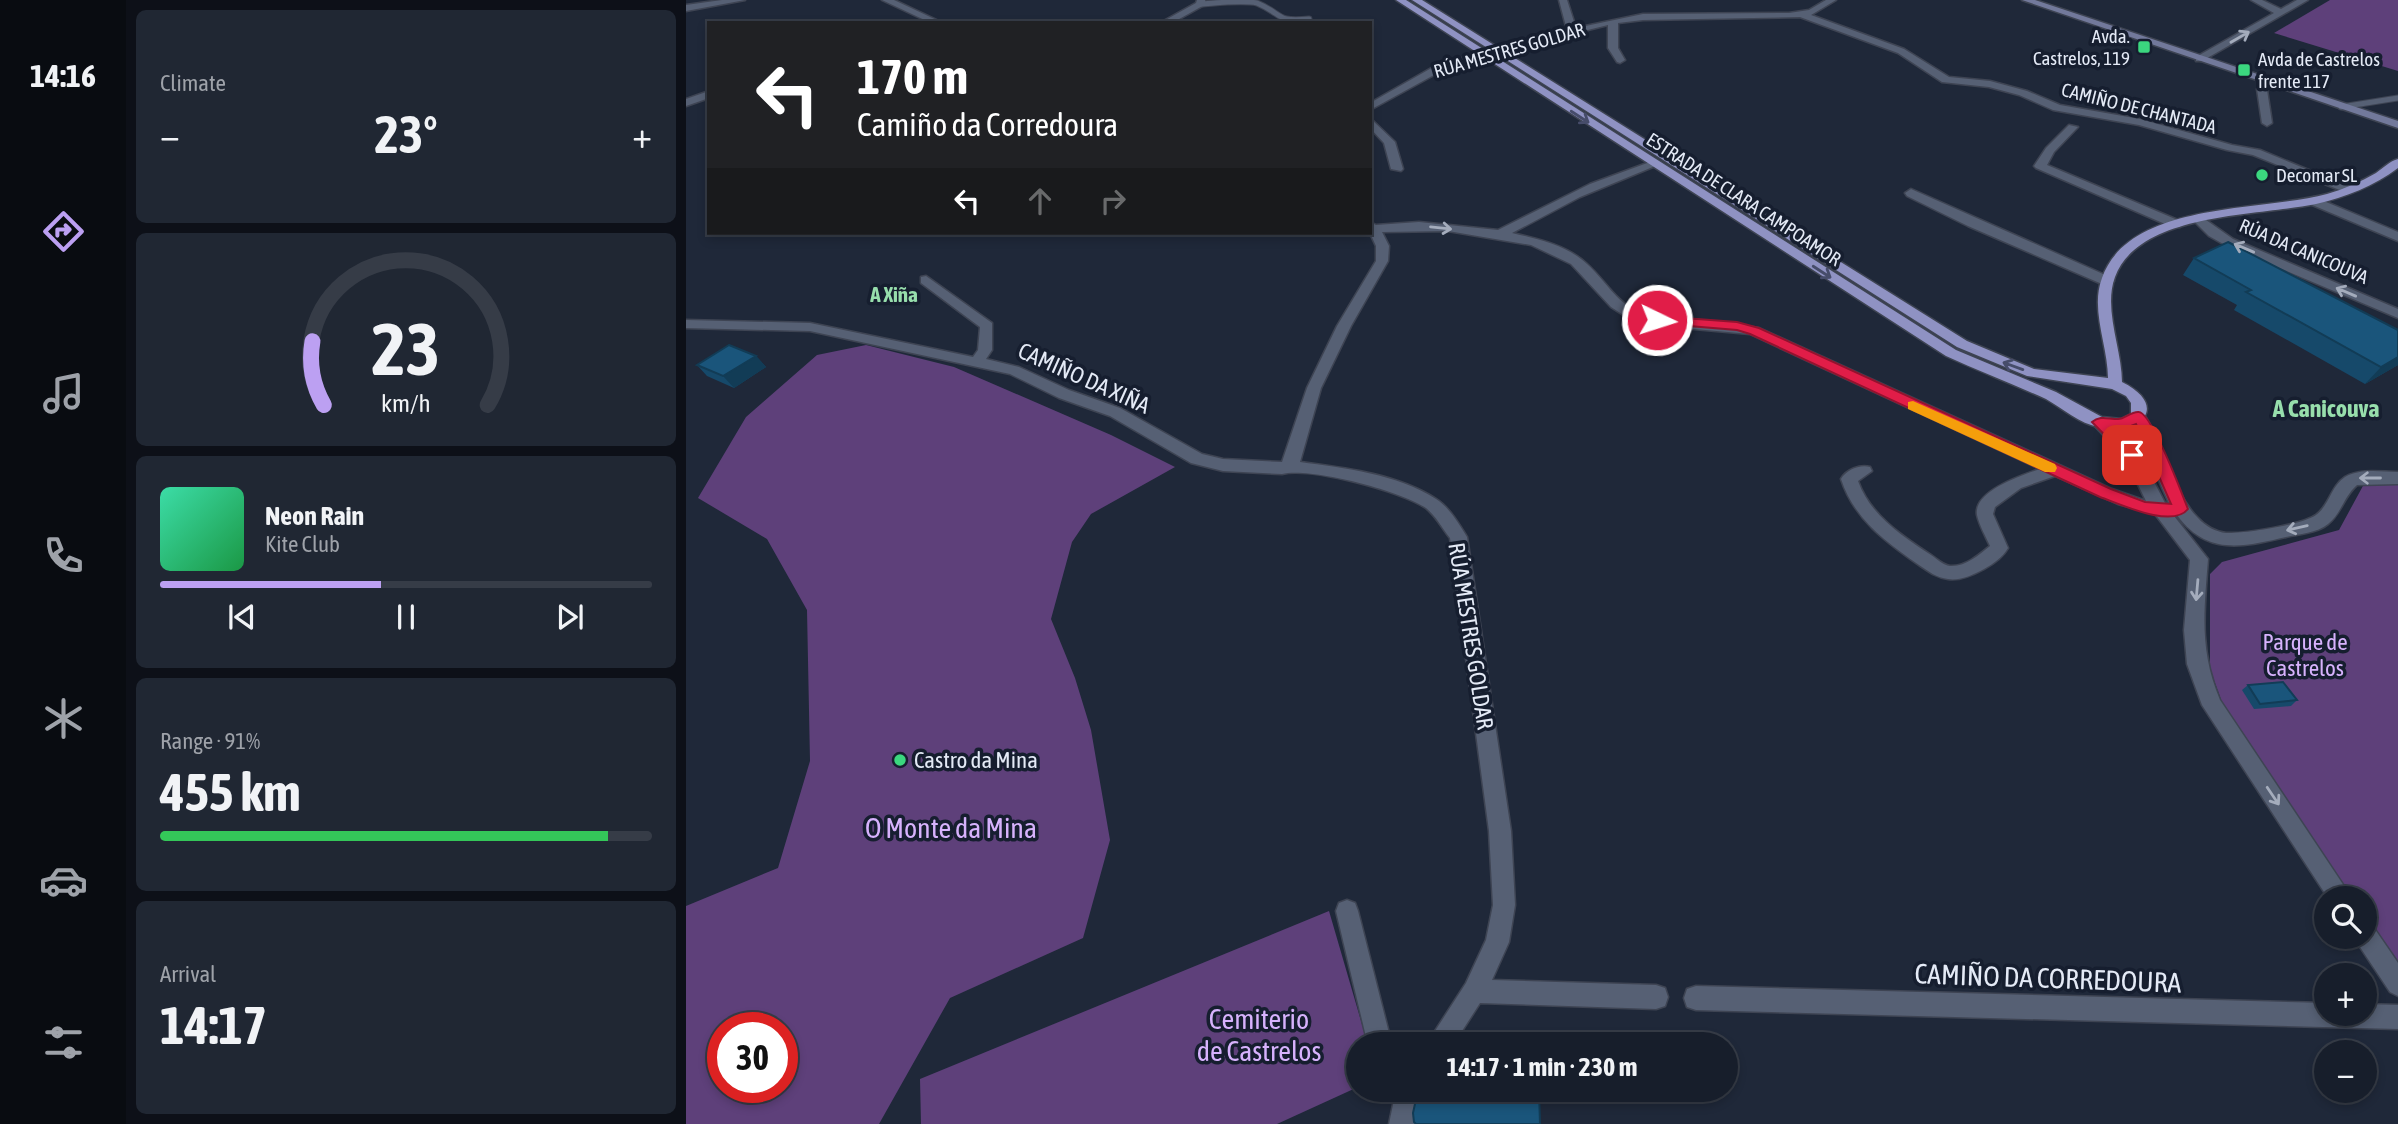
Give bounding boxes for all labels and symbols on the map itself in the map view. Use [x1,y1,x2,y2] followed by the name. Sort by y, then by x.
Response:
[1431,18,1587,82] street label: RÚA MESTRES GOLDAR
[2033,25,2130,69] place label: Avda. Castrelos, 119
[2230,29,2250,43] one-way arrow
[2136,39,2152,55] marker: Avda. Castrelos, 119
[2258,48,2380,92] place label: Avda de Castrelos frente 117
[2236,62,2252,78] marker: Avda de Castrelos frente 117
[2059,78,2219,138] street label: CAMIÑO DE CHANTADA
[1570,110,1590,124] one-way arrow
[1643,128,1846,270] street label: ESTRADA DE CLARA CAMPOAMOR
[2276,164,2358,186] place label: Decomar SL
[2254,167,2270,183] marker: Decomar SL
[2236,214,2372,288] street label: RÚA DA CANICOUVA
[1430,222,1452,235] one-way arrow
[2234,241,2255,254] one-way arrow
[1812,265,1832,279] one-way arrow
[869,282,918,306] district label: A Xiña
[1620,283,1694,357] position arrow
[2336,284,2357,297] one-way arrow
[1014,337,1155,419] street label: CAMIÑO DA XIÑA
[2003,359,2025,371] one-way arrow
[2272,395,2379,422] district label: A Canicouva
[2102,425,2162,485] pin
[2359,471,2382,485] one-way arrow
[2286,522,2309,535] one-way arrow
[1443,541,1499,732] street label: RÚA MESTRES GOLDAR
[2190,579,2203,601] one-way arrow
[2262,629,2348,681] park label: Parque de Castrelos
[914,747,1038,773] place label: Castro da Mina
[892,752,908,768] marker: Castro da Mina
[2266,786,2280,805] one-way arrow
[865,812,1037,844] park label: O Monte da Mina
[1914,957,2182,999] street label: CAMIÑO DA CORREDOURA
[1197,1003,1321,1067] park label: Cemiterio de Castrelos
[707,1012,798,1103] speed limit sign: 30

